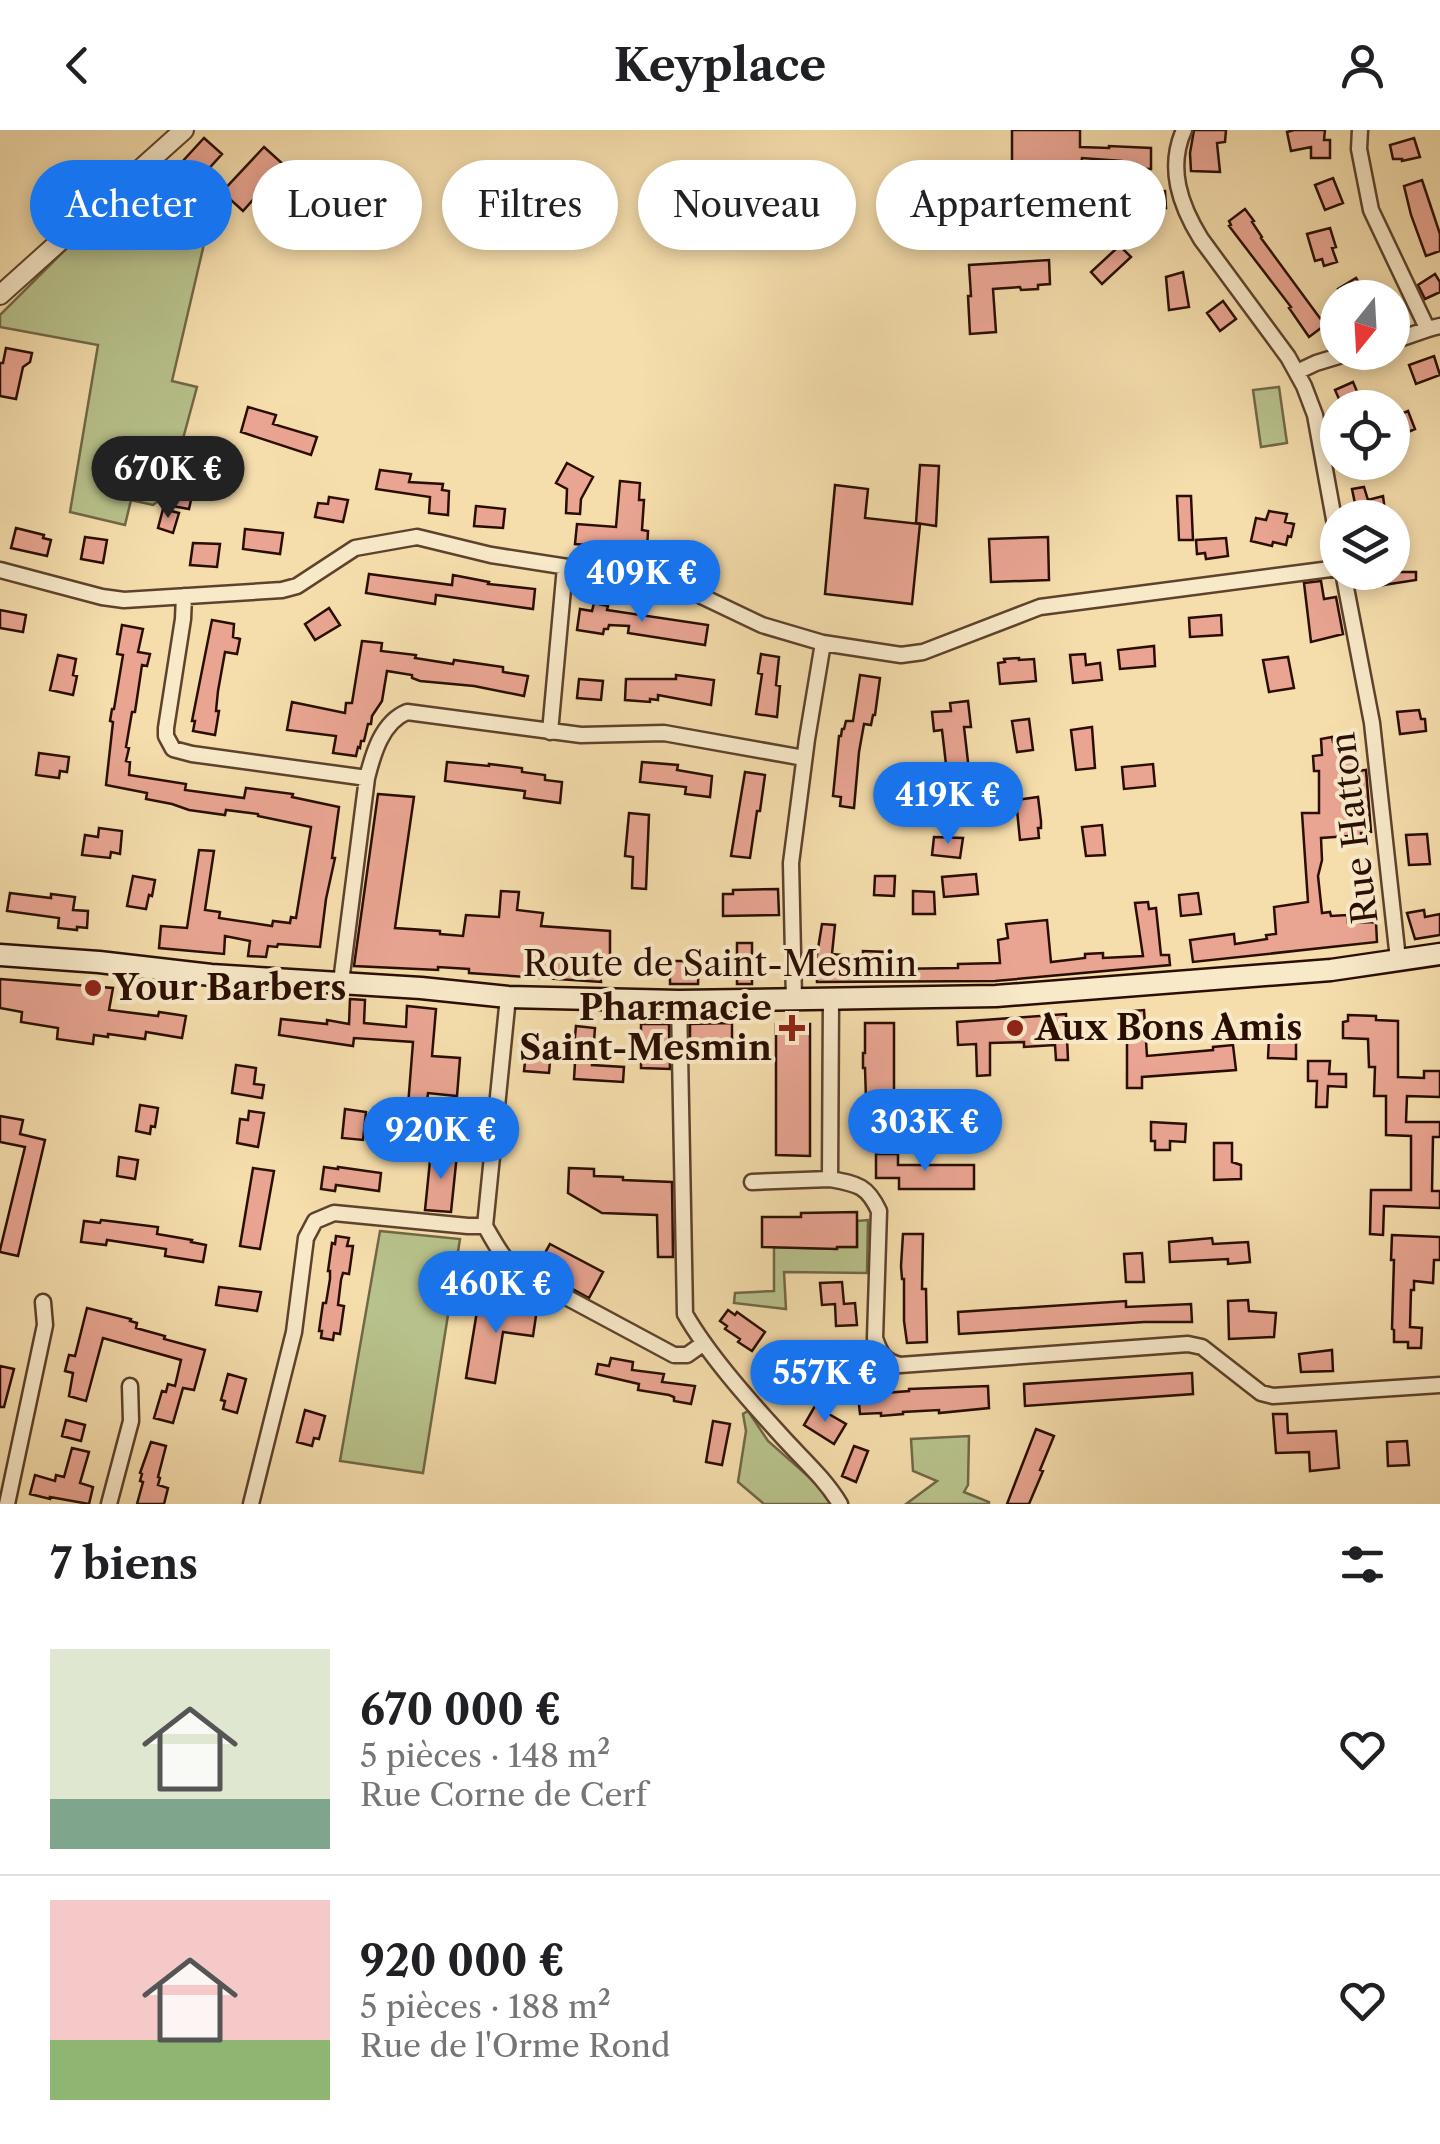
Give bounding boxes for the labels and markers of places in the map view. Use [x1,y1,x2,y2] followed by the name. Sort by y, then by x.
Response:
[87,436,249,521] pin: 670K €
[561,540,723,625] pin: 409K €
[867,762,1029,847] pin: 419K €
[112,966,346,1009] place label: Your Barbers
[82,977,104,999] marker: Your Barbers
[519,986,772,1069] place label: Pharmacie Saint-Mesmin
[1034,1006,1302,1049] place label: Aux Bons Amis
[781,1017,803,1039] marker: Pharmacie Saint-Mesmin
[1004,1017,1026,1039] marker: Aux Bons Amis
[844,1089,1006,1174] pin: 303K €
[360,1097,522,1182] pin: 920K €
[415,1251,577,1336] pin: 460K €
[744,1340,906,1425] pin: 557K €

